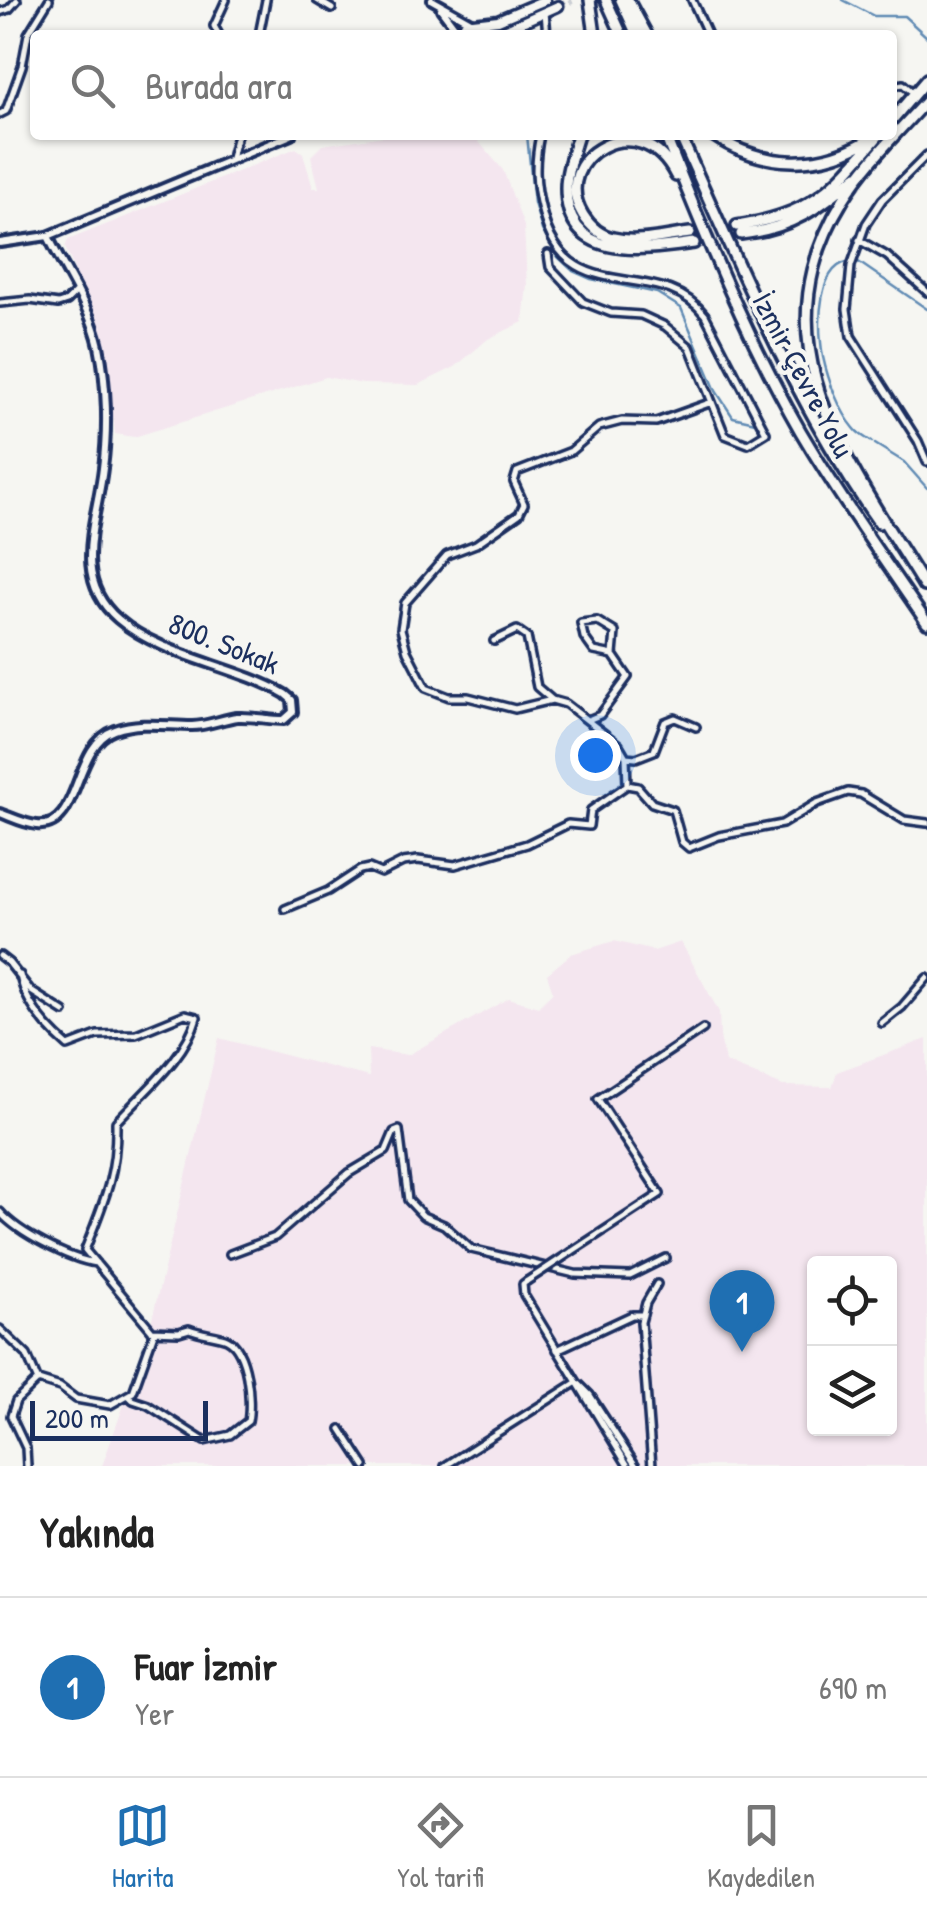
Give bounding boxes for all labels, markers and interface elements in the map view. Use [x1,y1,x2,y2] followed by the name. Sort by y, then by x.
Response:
[30,30,897,140] search box
[65,58,120,113] icon: search
[145,59,292,111] text: Burada ara
[744,285,864,464] street label: İzmir Çevre Yolu
[163,603,286,683] street label: 800. Sokak
[570,730,621,781] your location
[807,1256,897,1436] map controls
[807,1256,897,1346] button: locate
[710,1270,774,1352] pin: 1
[807,1346,897,1436] button: layers
[30,1396,208,1440] scale bar
[45,1399,109,1437] text: 200 m
[40,1503,154,1560] text: Yakında
[135,1640,277,1692] text: Fuar İzmir
[67,1666,78,1709] text: 1
[819,1666,887,1709] text: 690 m
[135,1692,174,1735] text: Yer
[112,1798,174,1896] tab: Harita
[397,1798,484,1896] tab: Yol tarifi
[707,1798,815,1896] tab: Kaydedilen

